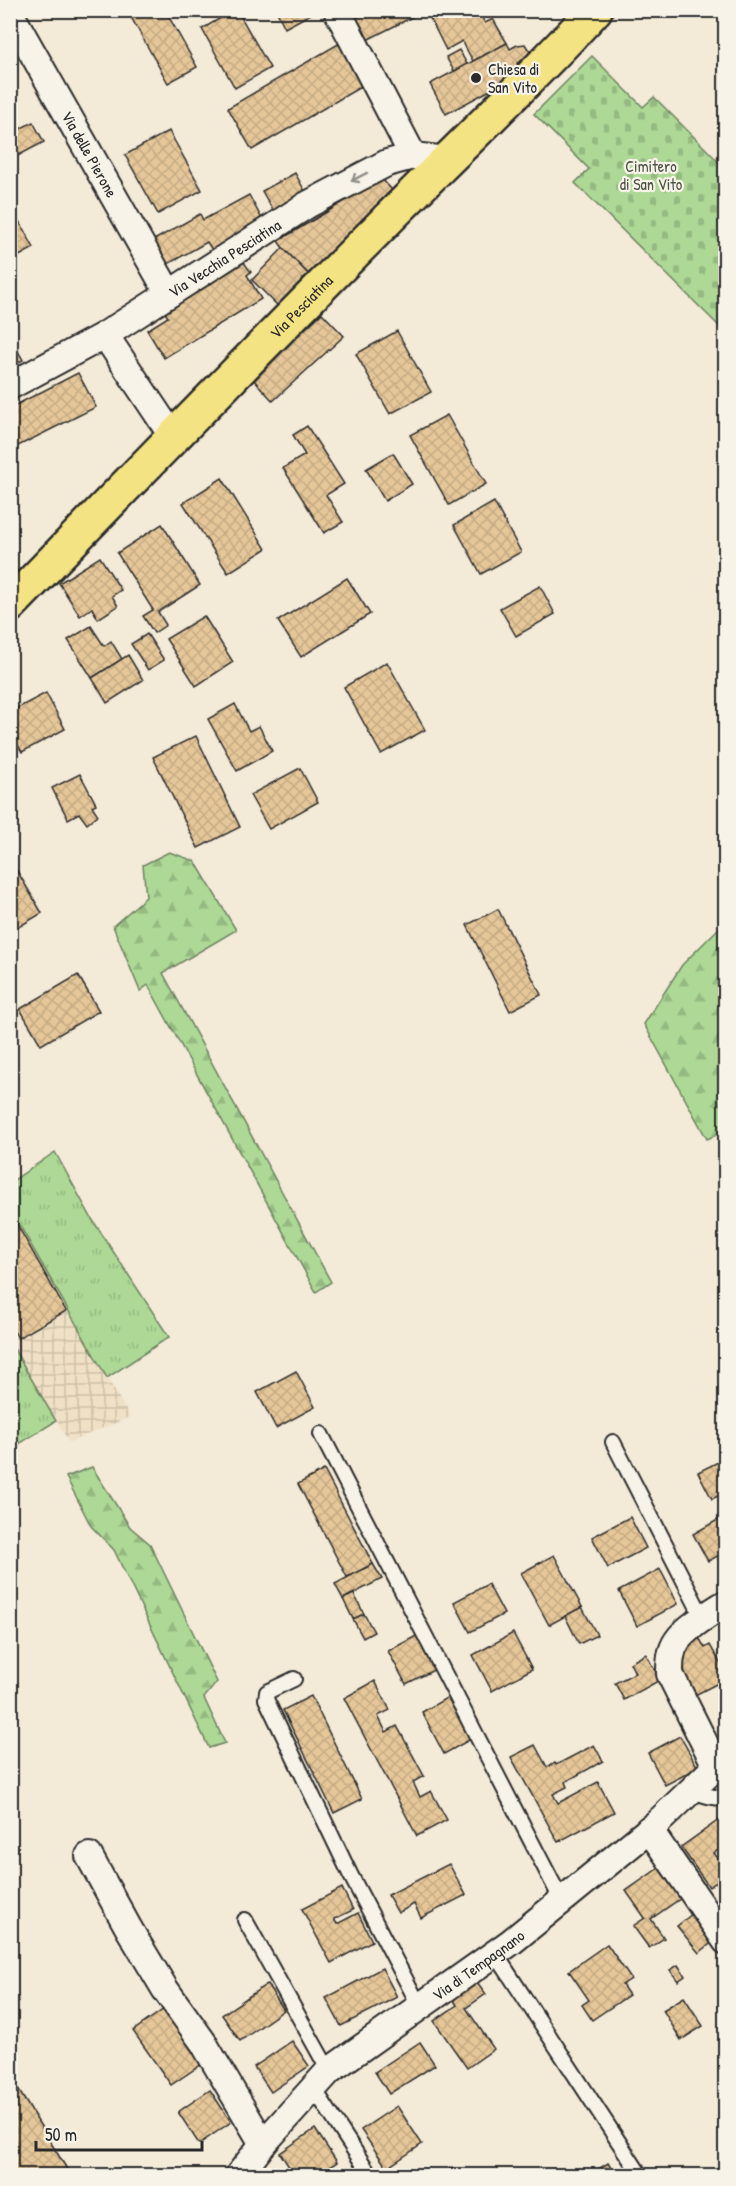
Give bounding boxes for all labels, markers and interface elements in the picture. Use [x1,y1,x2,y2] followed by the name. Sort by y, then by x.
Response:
[488,58,539,98] place label: Chiesa di San Vito
[469,71,483,85] marker: Chiesa di San Vito
[57,107,123,202] street label: Via delle Pierone
[620,155,683,195] park label: Cimitero di San Vito
[351,171,368,183] one-way arrow
[164,214,285,302] street label: Via Vecchia Pesciatina
[265,270,338,343] street label: Via Pesciatina
[428,1924,529,2005] street label: Via di Tempagnano
[36,2114,202,2152] scale bar
[45,2122,77,2147] text: 50 m

